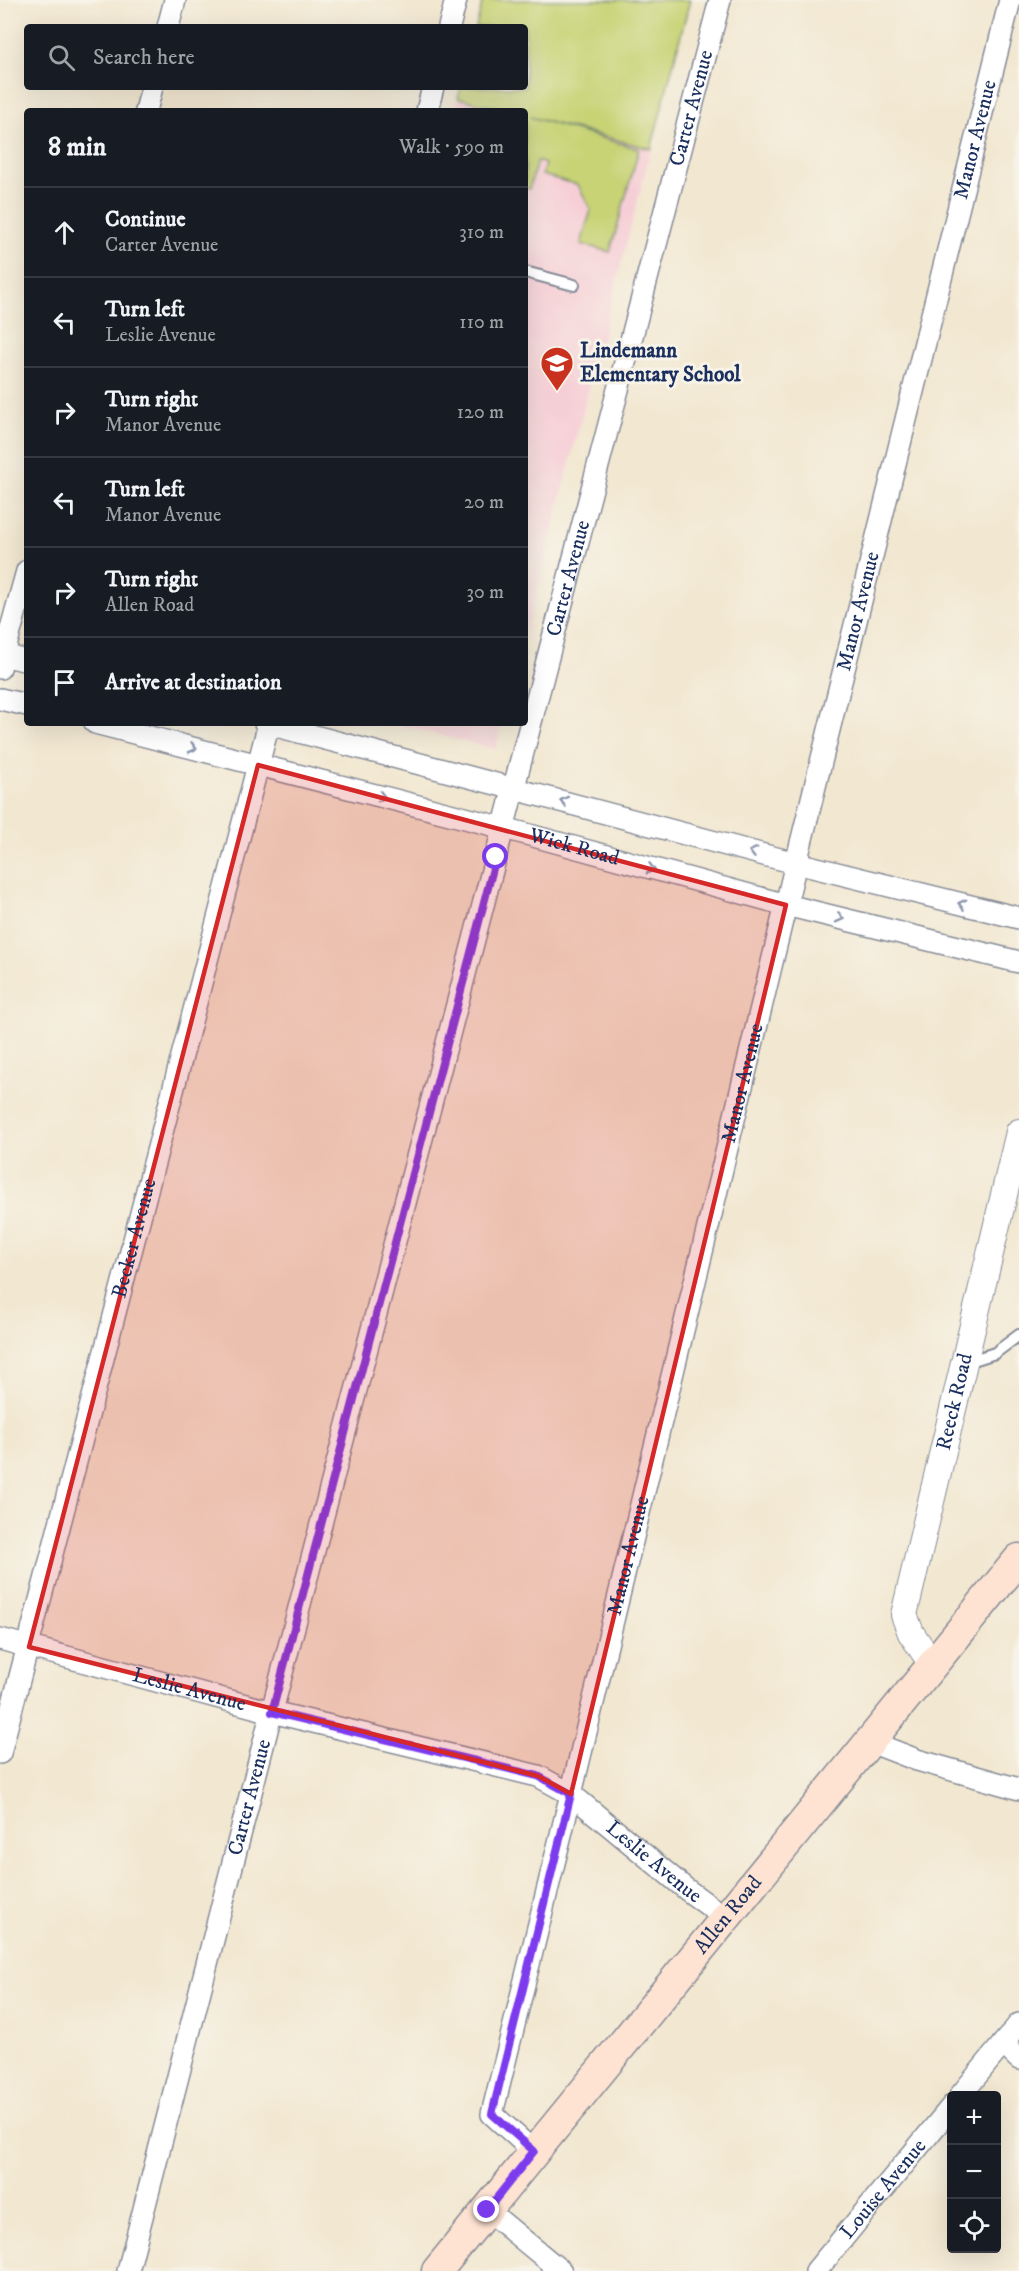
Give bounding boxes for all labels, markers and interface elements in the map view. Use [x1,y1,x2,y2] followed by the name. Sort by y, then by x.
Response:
[24,24,528,90] search box
[45,41,78,74] icon: search
[93,44,195,71] text: Search here
[664,47,719,169] street label: Carter Avenue
[948,77,1003,202] street label: Manor Avenue
[48,131,106,164] text: 8 min
[399,135,504,160] text: Walk · 590 m
[105,206,186,233] text: Continue
[48,216,81,249] icon: ahead
[459,220,504,245] text: 310 m
[105,233,218,258] text: Carter Avenue
[105,296,185,323] text: Turn left
[48,306,81,339] icon: left
[459,310,504,335] text: 110 m
[105,323,216,348] text: Leslie Avenue
[580,338,741,388] place label: Lindemann Elementary School
[539,345,575,392] school or university icon: Lindemann Elementary School
[105,386,198,413] text: Turn right
[48,396,81,429] icon: right
[457,400,504,425] text: 120 m
[105,413,221,438] text: Manor Avenue
[105,476,185,503] text: Turn left
[48,486,81,519] icon: left
[464,490,504,515] text: 20 m
[105,503,221,528] text: Manor Avenue
[541,517,596,639] street label: Carter Avenue
[831,549,886,674] street label: Manor Avenue
[105,566,198,593] text: Turn right
[48,576,81,609] icon: right
[466,580,504,605] text: 30 m
[105,593,194,618] text: Allen Road
[48,666,81,699] icon: arrive
[105,669,282,696] text: Arrive at destination
[188,741,198,754] one-way arrow
[376,790,386,802] one-way arrow
[559,796,570,808] one-way arrow
[525,822,623,872] street label: Wick Road
[482,843,508,869] route start
[748,846,758,859] one-way arrow
[645,862,656,874] one-way arrow
[957,898,967,911] one-way arrow
[835,911,845,924] one-way arrow
[716,1021,770,1146] street label: Manor Avenue
[106,1175,163,1301] street label: Becker Avenue
[931,1350,979,1453] street label: Reeck Road
[602,1493,656,1618] street label: Manor Avenue
[130,1662,249,1718] street label: Leslie Avenue
[222,1736,277,1858] street label: Carter Avenue
[600,1815,707,1909] street label: Leslie Avenue
[688,1870,768,1959] street label: Allen Road
[947,2091,1001,2253] map controls
[947,2091,1001,2145] button: +
[835,2134,932,2244] street label: Louise Avenue
[947,2145,1001,2199] button: −
[473,2196,499,2222] route end
[947,2199,1001,2253] button: locate

